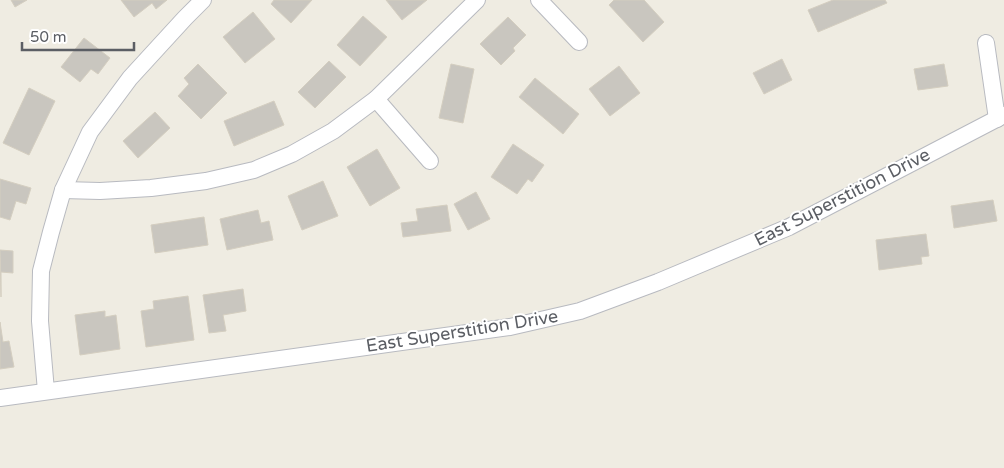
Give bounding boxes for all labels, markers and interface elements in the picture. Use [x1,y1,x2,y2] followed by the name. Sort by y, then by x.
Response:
[22,20,135,52] scale bar
[30,28,67,46] text: 50 m
[751,143,933,251] street label: East Superstition Drive
[364,305,560,357] street label: East Superstition Drive

